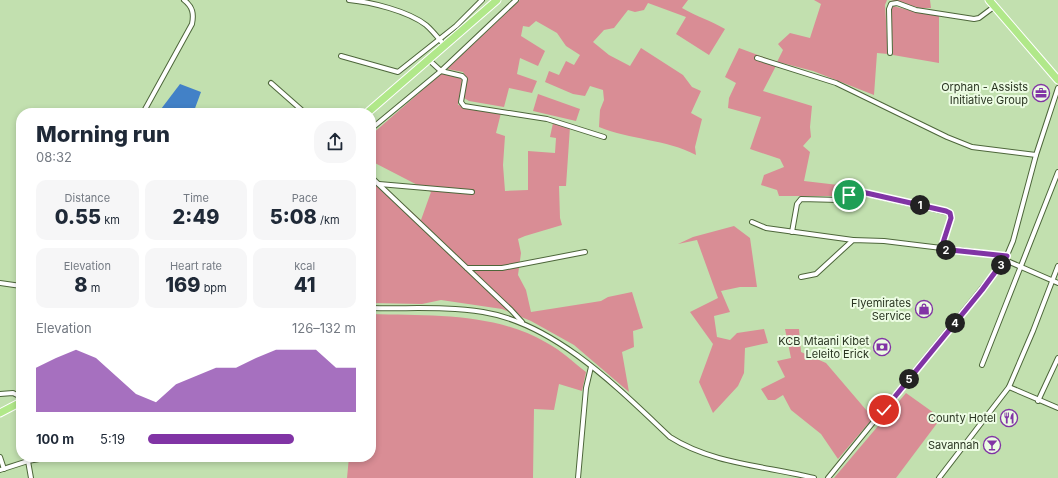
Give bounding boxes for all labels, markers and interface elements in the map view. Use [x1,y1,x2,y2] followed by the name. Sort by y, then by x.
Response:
[941,80,1028,107] place label: Orphan - Assists Initiative Group
[1031,83,1051,103] office icon: Orphan - Assists Initiative Group
[36,121,170,147] text: Morning run
[314,121,356,163] button: share
[36,149,72,165] text: 08:32
[832,178,866,212] pin
[838,184,860,206] icon: arrive
[65,191,110,205] text: Distance
[183,191,209,205] text: Time
[292,191,318,205] text: Pace
[910,195,930,215] pin: 1
[918,198,922,212] text: 1
[55,205,101,229] text: 0.55
[173,205,219,229] text: 2:49
[270,205,317,229] text: 5:08
[101,213,120,227] text: km
[317,213,340,227] text: /km
[936,240,956,260] pin: 2
[943,243,949,257] text: 2
[991,255,1011,275] pin: 3
[997,258,1005,272] text: 3
[64,259,111,273] text: Elevation
[170,259,222,273] text: Heart rate
[294,259,315,273] text: kcal
[74,273,88,297] text: 8
[165,273,201,297] text: 169
[294,273,316,297] text: 41
[88,281,100,295] text: m
[201,281,227,295] text: bpm
[851,296,911,323] place label: Flyemirates Service
[914,299,934,319] shop icon: Flyemirates Service
[945,313,965,333] pin: 4
[951,316,959,330] text: 4
[36,320,92,336] text: Elevation
[292,320,356,336] text: 126–132 m
[778,334,869,361] place label: KCB Mtaani Kibet Leleito Erick
[872,337,892,357] bank icon: KCB Mtaani Kibet Leleito Erick
[899,369,919,389] pin: 5
[905,372,913,386] text: 5
[867,393,901,427] pin
[873,399,895,421] icon: check
[999,408,1019,428] restaurant icon: County Hotel
[928,411,996,425] place label: County Hotel
[36,431,74,447] text: 100 m
[100,431,125,447] text: 5:19
[982,435,1002,455] bar icon: Savannah
[928,438,979,452] place label: Savannah

